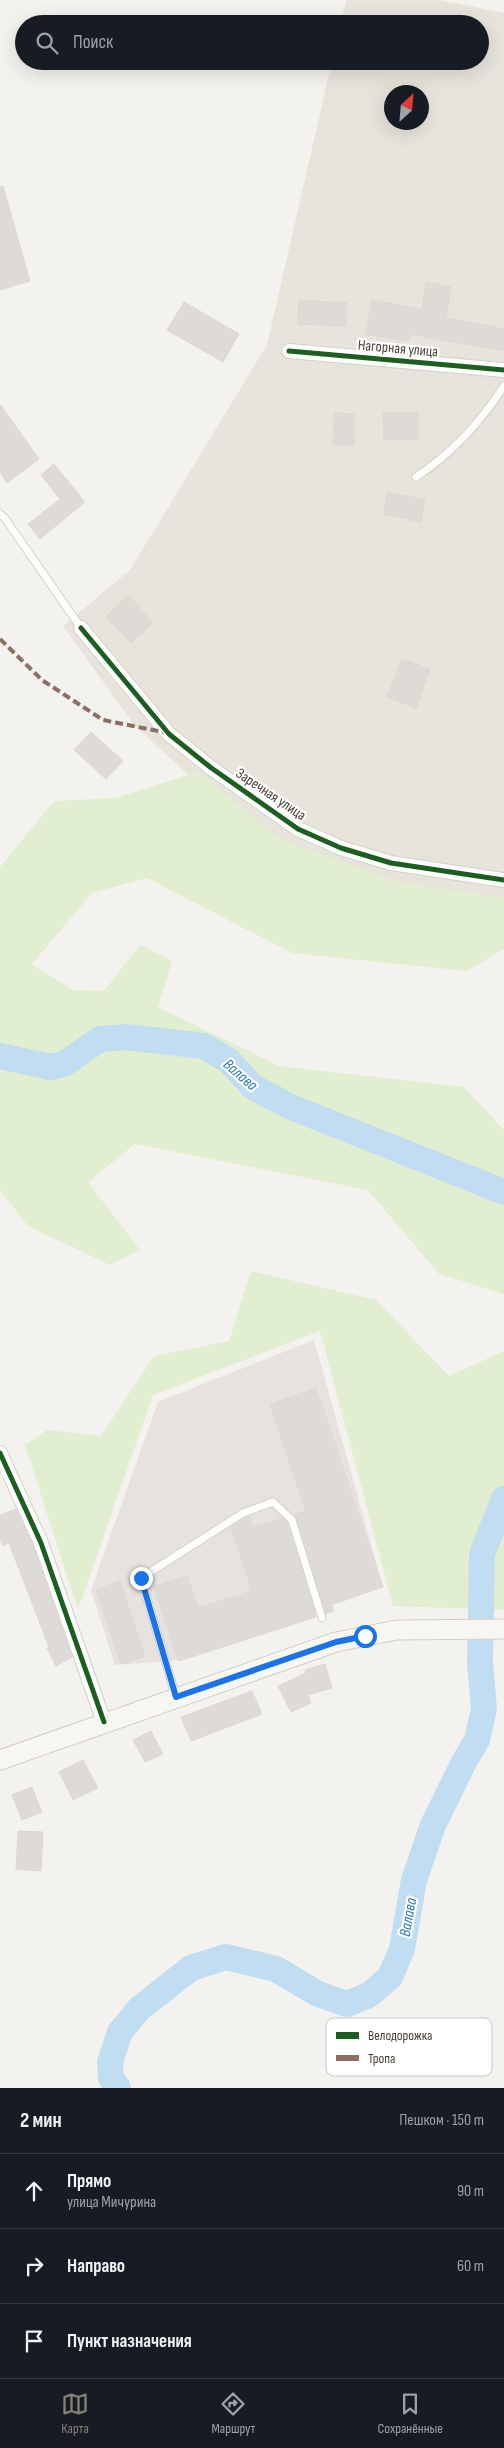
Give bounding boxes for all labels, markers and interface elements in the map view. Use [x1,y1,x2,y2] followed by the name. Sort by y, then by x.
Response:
[15,15,489,70] search box
[33,29,61,57] icon: search
[73,31,113,54] text: Поиск
[384,85,429,130] north arrow
[357,336,439,361] street label: Нагорная улица
[232,764,310,825] street label: Заречная улица
[219,1055,261,1095] water label: Валава
[130,1567,153,1590] route end
[354,1625,377,1648] route start
[396,1896,421,1938] water label: Валава
[326,2018,492,2076] legend
[368,2027,432,2044] text: Велодорожка
[368,2050,395,2067] text: Тропа
[20,2108,62,2133] text: 2 мин
[399,2111,484,2130] text: Пешком · 150 m
[67,2170,111,2193] text: Прямо
[20,2177,48,2205] icon: ahead
[457,2182,484,2201] text: 90 m
[67,2193,156,2212] text: улица Мичурина
[20,2252,48,2280] icon: right
[67,2255,125,2278] text: Направо
[457,2257,484,2276] text: 60 m
[20,2327,48,2355] icon: arrive
[67,2330,192,2353] text: Пункт назначения
[61,2390,89,2437] tab: Карта
[211,2390,255,2437] tab: Маршрут
[378,2390,443,2437] tab: Сохранённые

